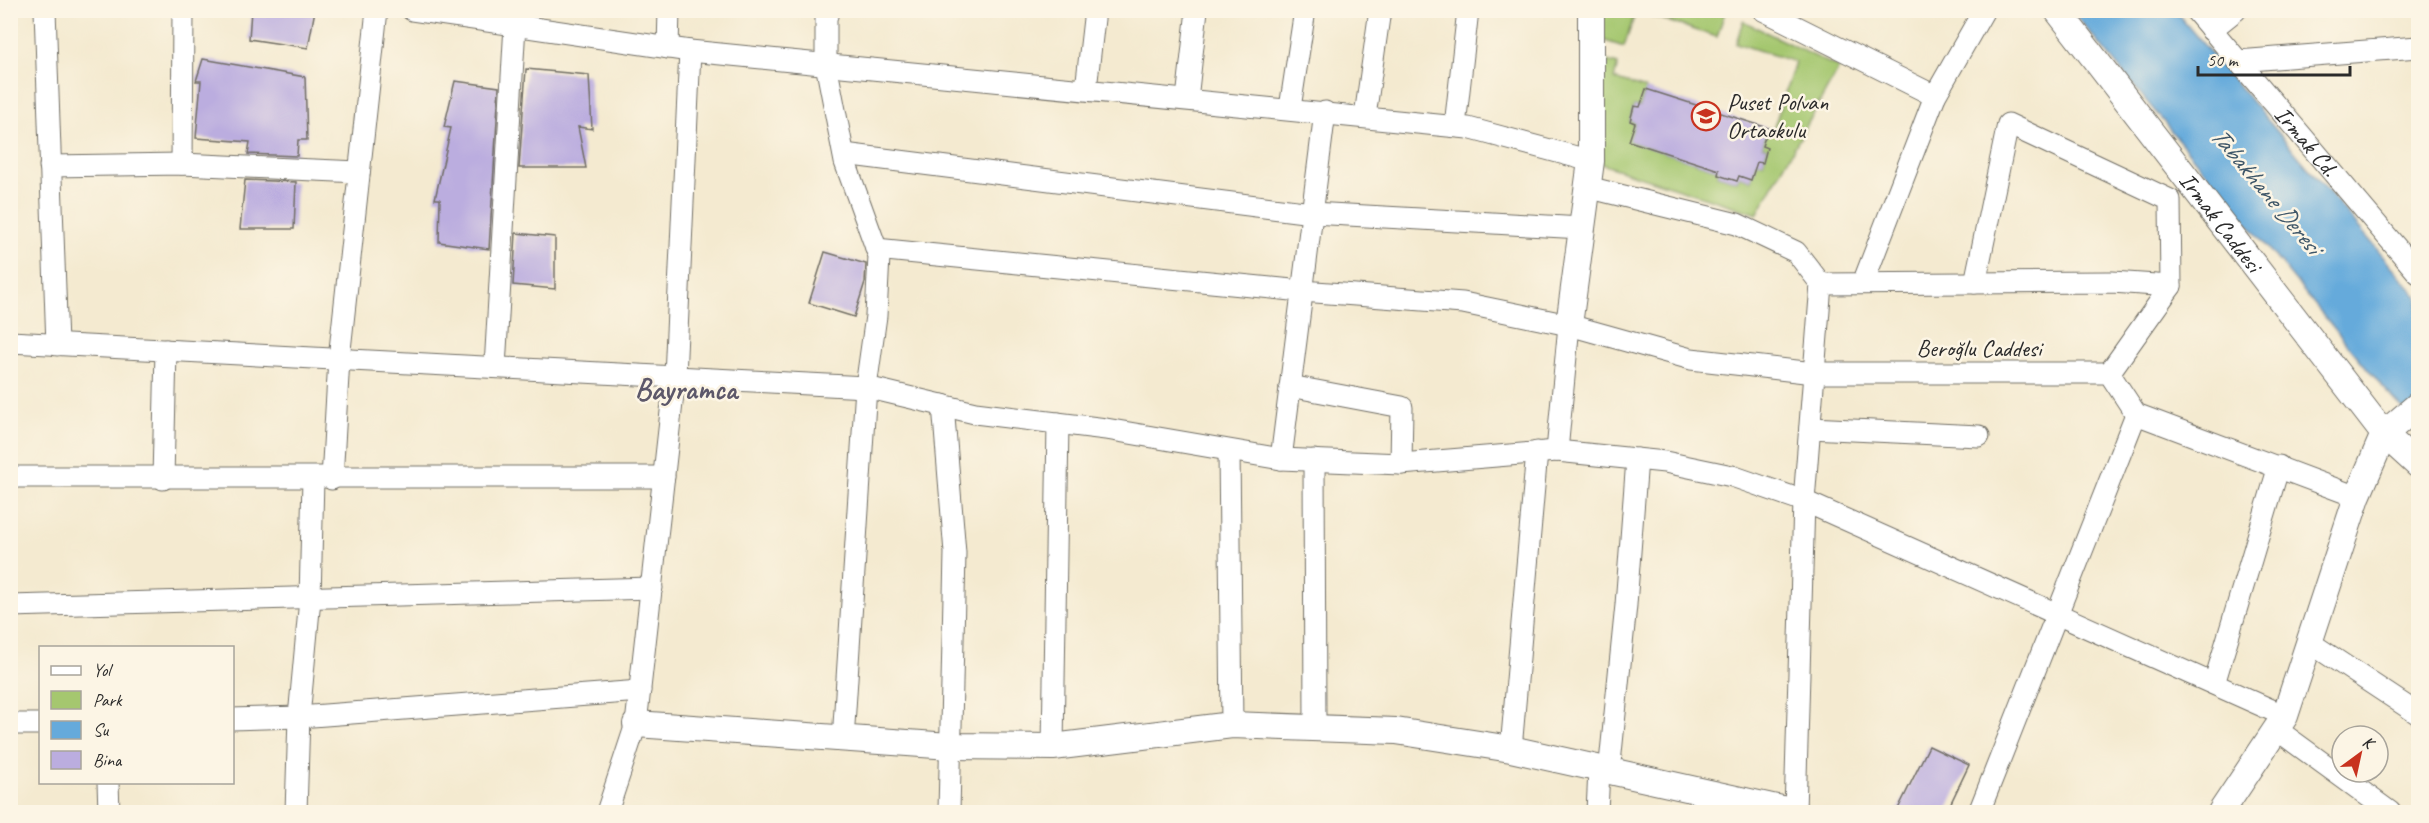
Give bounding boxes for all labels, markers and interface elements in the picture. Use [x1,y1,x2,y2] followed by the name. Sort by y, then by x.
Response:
[2198,39,2350,77] scale bar
[2207,49,2240,71] text: 50 m
[1727,87,1829,145] place label: Puset Polvan Ortaokulu
[1690,100,1722,132] school or university icon: Puset Polvan Ortaokulu
[2268,100,2345,183] street label: Irmak Cd.
[2203,120,2333,265] water label: Tabakhane Deresi
[2173,166,2270,280] street label: Irmak Caddesi
[1917,333,2044,363] street label: Beroğlu Caddesi
[635,370,740,408] district label: Bayramca
[39,646,234,784] legend
[93,659,113,681] text: Yol
[93,689,123,711] text: Park
[93,719,109,741] text: Su
[2330,724,2390,784] north arrow
[2359,732,2380,755] text: K
[93,749,123,771] text: Bina

